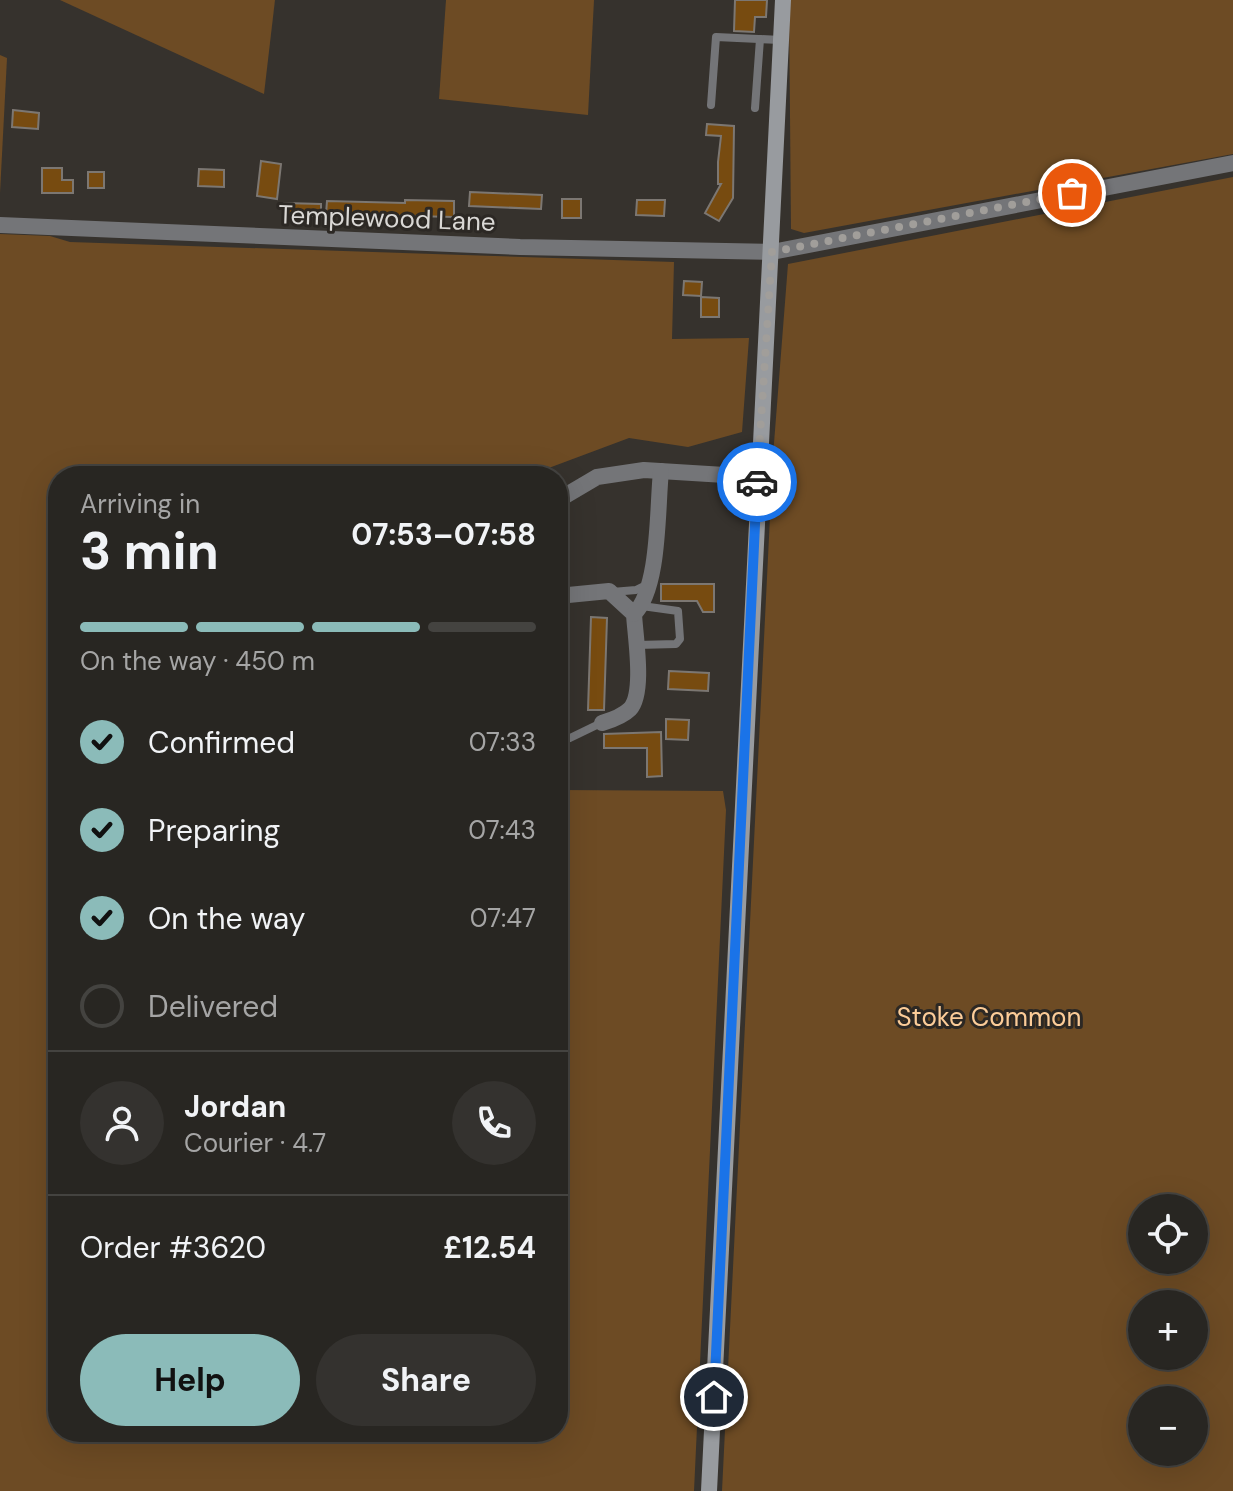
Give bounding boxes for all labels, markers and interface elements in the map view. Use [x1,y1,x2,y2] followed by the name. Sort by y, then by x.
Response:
[1038,159,1106,227] pin
[1050,171,1094,215] icon: bag
[278,197,496,239] street label: Templewood Lane
[717,442,797,522] courier
[735,460,779,504] icon: car
[80,487,200,521] text: Arriving in
[351,515,536,554] text: 07:53–07:58
[80,517,219,585] text: 3 min
[80,644,315,678] text: On the way · 450 m
[80,720,124,764] icon: check
[148,723,295,762] text: Confirmed
[469,725,536,759] text: 07:33
[80,808,124,852] icon: check
[148,811,280,850] text: Preparing
[468,813,536,847] text: 07:43
[80,896,124,940] icon: check
[148,899,305,938] text: On the way
[470,901,536,935] text: 07:47
[148,987,278,1026] text: Delivered
[897,1000,1081,1034] park label: Stoke Common
[80,1081,164,1165] button: person
[452,1081,536,1165] button: phone
[184,1087,286,1126] text: Jordan
[184,1126,326,1160] text: Courier · 4.7
[1128,1194,1208,1466] map controls
[1128,1194,1208,1274] button: locate
[80,1228,266,1267] text: Order #3620
[443,1228,536,1267] text: £12.54
[1128,1290,1208,1370] button: +
[80,1334,300,1426] button: Help
[316,1334,536,1426] button: Share
[680,1363,748,1431] pin
[692,1375,736,1419] icon: home
[1128,1386,1208,1466] button: −

